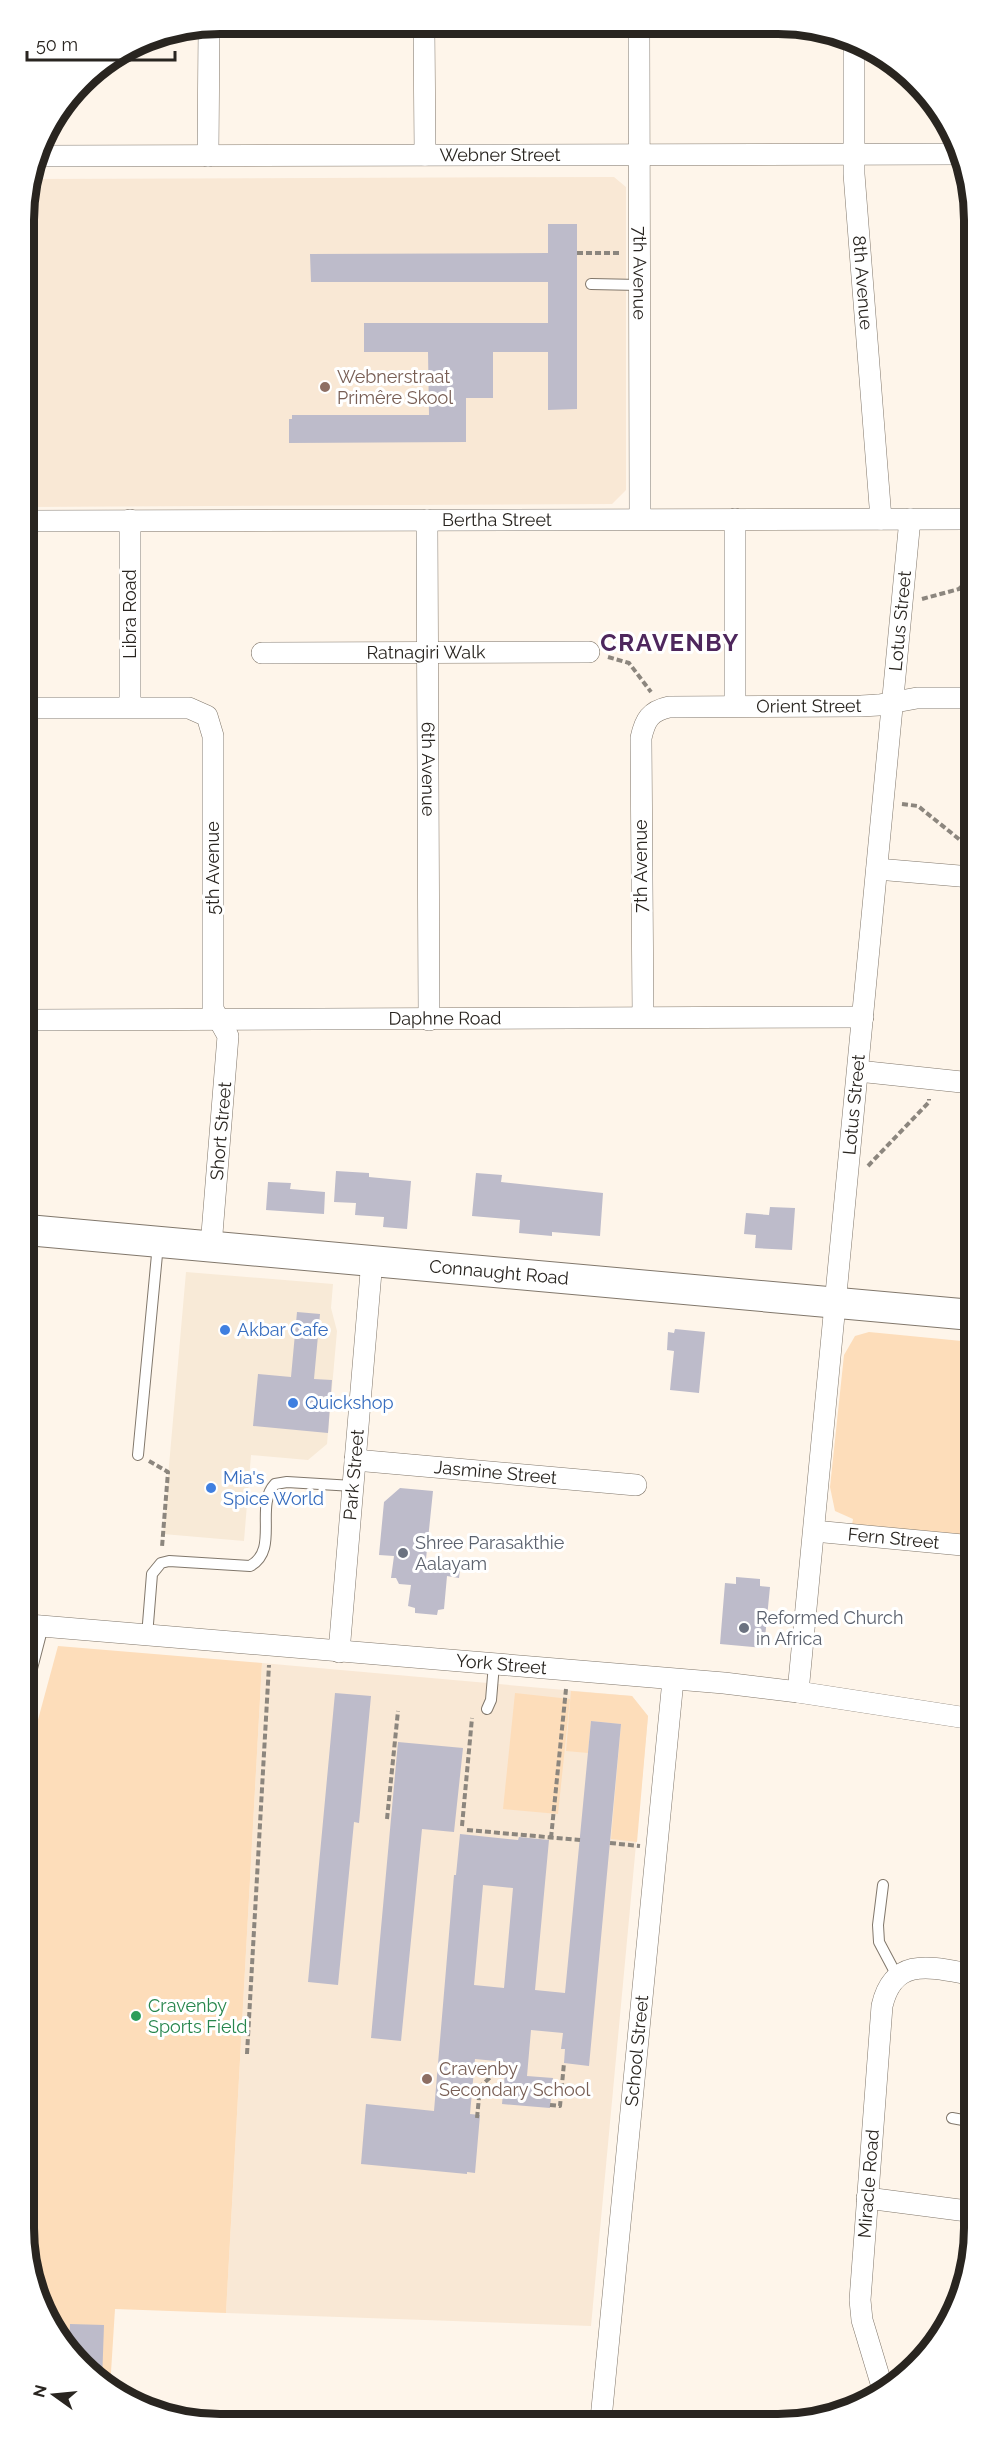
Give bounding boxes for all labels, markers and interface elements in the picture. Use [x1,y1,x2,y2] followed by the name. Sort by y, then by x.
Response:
[27,24,176,62] scale bar
[36,34,78,55] text: 50 m
[440,144,560,165] street label: Webner Street
[629,226,651,320] street label: 7th Avenue
[849,235,877,331] street label: 8th Avenue
[337,366,453,408] place label: Webnerstraat Primêre Skool
[318,380,332,394] marker: Webnerstraat Primêre Skool
[442,509,552,530] street label: Bertha Street
[119,569,140,659] street label: Libra Road
[885,570,915,672] street label: Lotus Street
[600,628,740,657] district label: CRAVENBY
[366,641,486,663] street label: Ratnagiri Walk
[756,695,862,717] street label: Orient Street
[418,722,439,817] street label: 6th Avenue
[630,819,651,913] street label: 7th Avenue
[202,821,223,915] street label: 5th Avenue
[388,1007,502,1029] street label: Daphne Road
[838,1053,869,1156] street label: Lotus Street
[206,1081,235,1181] street label: Short Street
[429,1255,570,1289] street label: Connaught Road
[237,1319,329,1340] place label: Akbar Cafe
[218,1323,232,1337] marker: Akbar Cafe
[305,1392,394,1413] place label: Quickshop
[286,1396,300,1410] marker: Quickshop
[339,1428,368,1521] street label: Park Street
[433,1456,558,1488] street label: Jasmine Street
[223,1467,324,1509] place label: Mia's Spice World
[204,1481,218,1495] marker: Mia's Spice World
[847,1523,940,1553] street label: Fern Street
[415,1532,565,1574] place label: Shree Parasakthie Aalayam
[396,1546,410,1560] marker: Shree Parasakthie Aalayam
[756,1607,903,1649] place label: Reformed Church in Africa
[737,1621,751,1635] marker: Reformed Church in Africa
[455,1650,548,1678] street label: York Street
[621,1994,652,2107] street label: School Street
[148,1995,248,2037] place label: Cravenby Sports Field
[129,2009,143,2023] marker: Cravenby Sports Field
[439,2058,590,2100] place label: Cravenby Secondary School
[420,2072,434,2086] marker: Cravenby Secondary School
[854,2128,883,2239] street label: Miracle Road
[24,2365,84,2425] north arrow
[29,2383,51,2400] text: N

